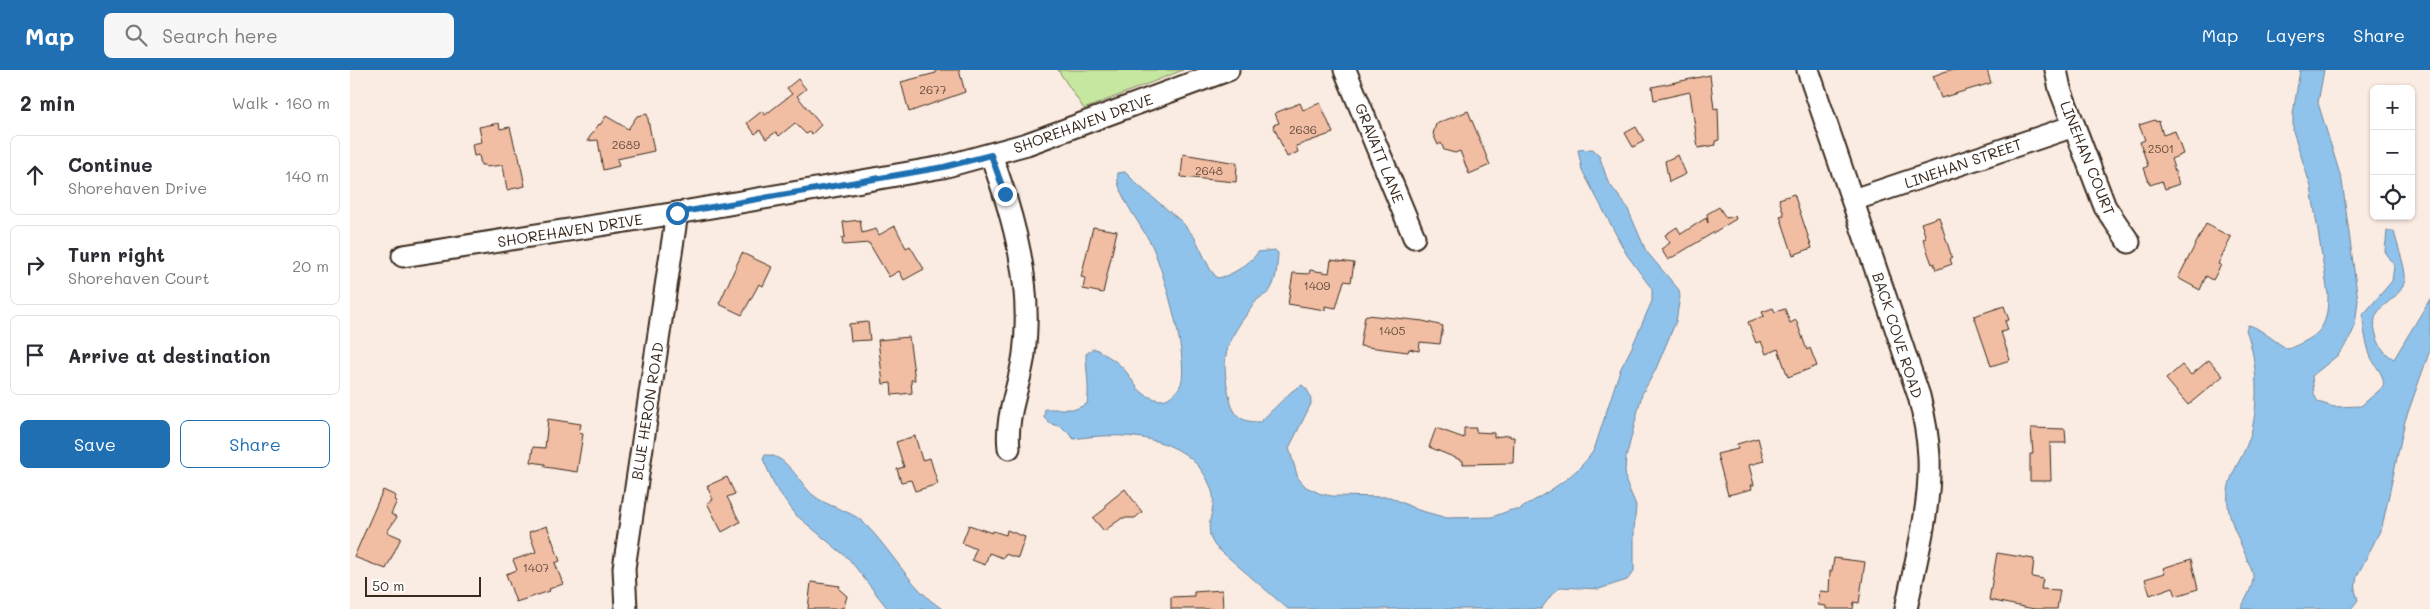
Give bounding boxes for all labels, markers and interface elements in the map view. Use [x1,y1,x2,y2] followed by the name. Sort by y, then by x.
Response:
[104,13,454,58] search box
[25,20,74,51] text: Map
[122,21,150,49] icon: search
[162,23,278,48] text: Search here
[2202,23,2238,47] text: Map
[2266,23,2325,47] text: Layers
[2353,23,2405,47] text: Share
[919,81,947,97] house number: 2677
[2370,85,2415,220] map controls
[2370,85,2415,130] button: +
[1011,88,1156,158] street label: SHOREHAVEN DRIVE
[20,89,75,116] text: 2 min
[232,92,330,113] text: Walk · 160 m
[2056,98,2120,218] street label: LINEHAN COURT
[1351,100,1409,206] street label: GRAVATT LANE
[1289,121,1317,137] house number: 2636
[2370,130,2415,175] button: −
[1902,134,2024,192] street label: LINEHAN STREET
[612,136,640,152] house number: 2689
[2148,140,2174,156] house number: 2501
[68,152,153,177] text: Continue
[21,161,49,189] icon: ahead
[1195,162,1223,178] house number: 2648
[285,165,329,186] text: 140 m
[2370,175,2415,220] button: locate
[68,177,207,198] text: Shorehaven Drive
[994,183,1017,206] route end
[666,202,689,225] route start
[496,209,645,251] street label: SHOREHAVEN DRIVE
[68,242,165,267] text: Turn right
[21,251,49,279] icon: right
[292,255,329,276] text: 20 m
[68,267,210,288] text: Shorehaven Court
[1868,270,1928,400] street label: BACK COVE ROAD
[1304,277,1330,293] house number: 1409
[1379,322,1405,338] house number: 1405
[21,341,49,369] icon: arrive
[626,341,668,481] street label: BLUE HERON ROAD
[68,343,271,368] text: Arrive at destination
[20,420,170,468] button: Save
[180,420,330,468] button: Share
[523,559,550,575] house number: 1407
[365,574,481,597] scale bar
[372,576,404,595] text: 50 m

